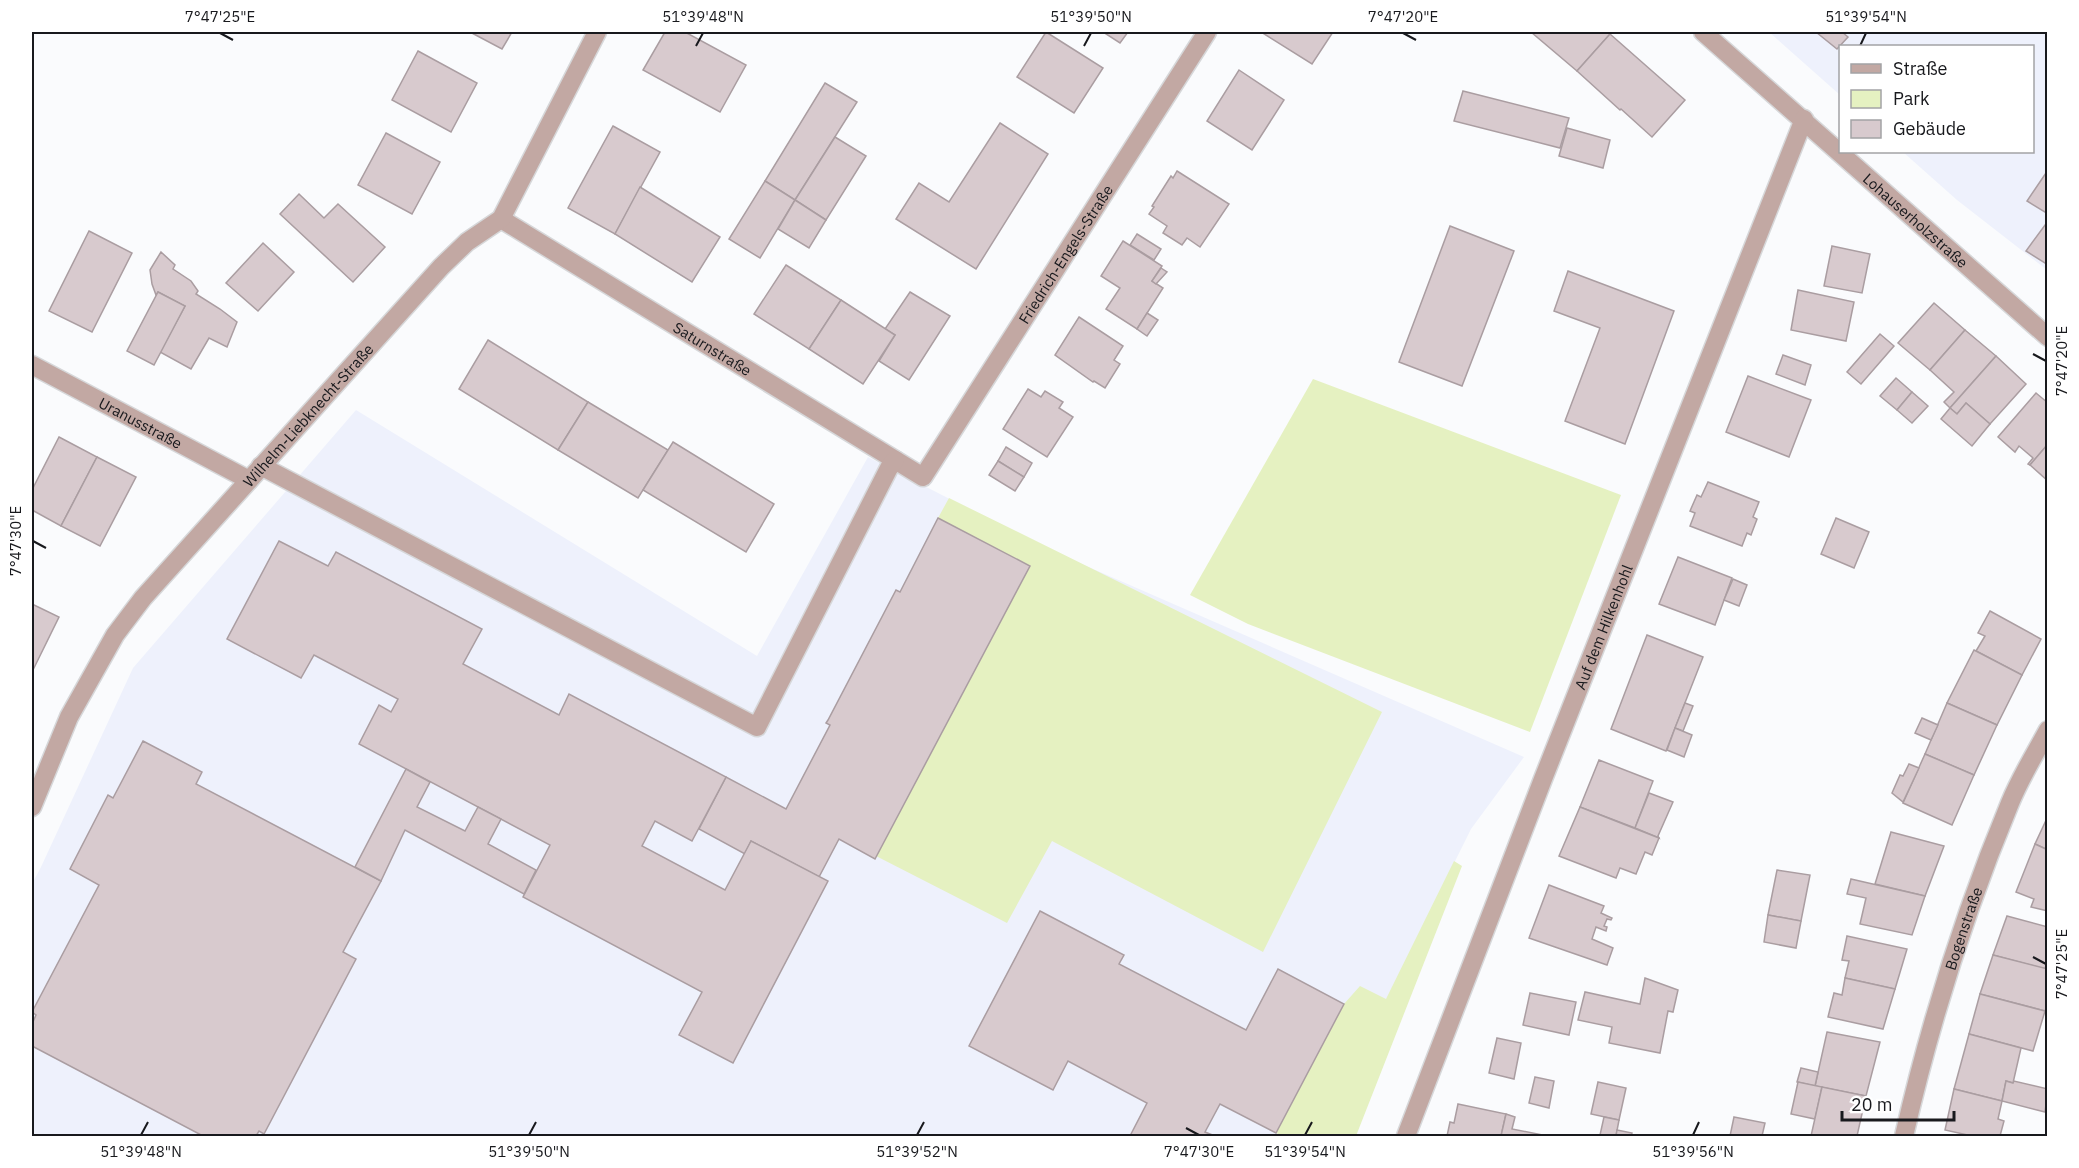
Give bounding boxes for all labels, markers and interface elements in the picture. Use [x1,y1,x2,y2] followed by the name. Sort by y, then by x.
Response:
[185,7,255,26] text: 7°47'25"E
[662,7,744,26] text: 51°39'48"N
[1050,7,1132,26] text: 51°39'50"N
[1368,7,1438,26] text: 7°47'20"E
[1825,7,1907,26] text: 51°39'54"N
[1839,45,2034,153] legend
[1893,57,1947,80] text: Straße
[1893,87,1930,110] text: Park
[1893,117,1966,140] text: Gebäude
[1859,169,1972,272] street label: Lohauserholzstraße
[1014,181,1117,327] street label: Friedrich-Engels-Straße
[670,317,755,380] street label: Saturnstraße
[2052,326,2071,396] text: 7°47'20"E
[238,339,377,491] street label: Wilhelm-Liebknecht-Straße
[96,393,186,452] street label: Uranusstraße
[6,506,25,576] text: 7°47'30"E
[1570,562,1636,692] street label: Auf dem Hilkenhohl
[1940,884,1986,972] street label: Bogenstraße
[2052,929,2071,999] text: 7°47'25"E
[1842,1084,1954,1122] scale bar
[1851,1093,1893,1116] text: 20 m
[100,1142,182,1161] text: 51°39'48"N
[488,1142,570,1161] text: 51°39'50"N
[876,1142,958,1161] text: 51°39'52"N
[1164,1142,1234,1161] text: 7°47'30"E
[1264,1142,1346,1161] text: 51°39'54"N
[1652,1142,1734,1161] text: 51°39'56"N

